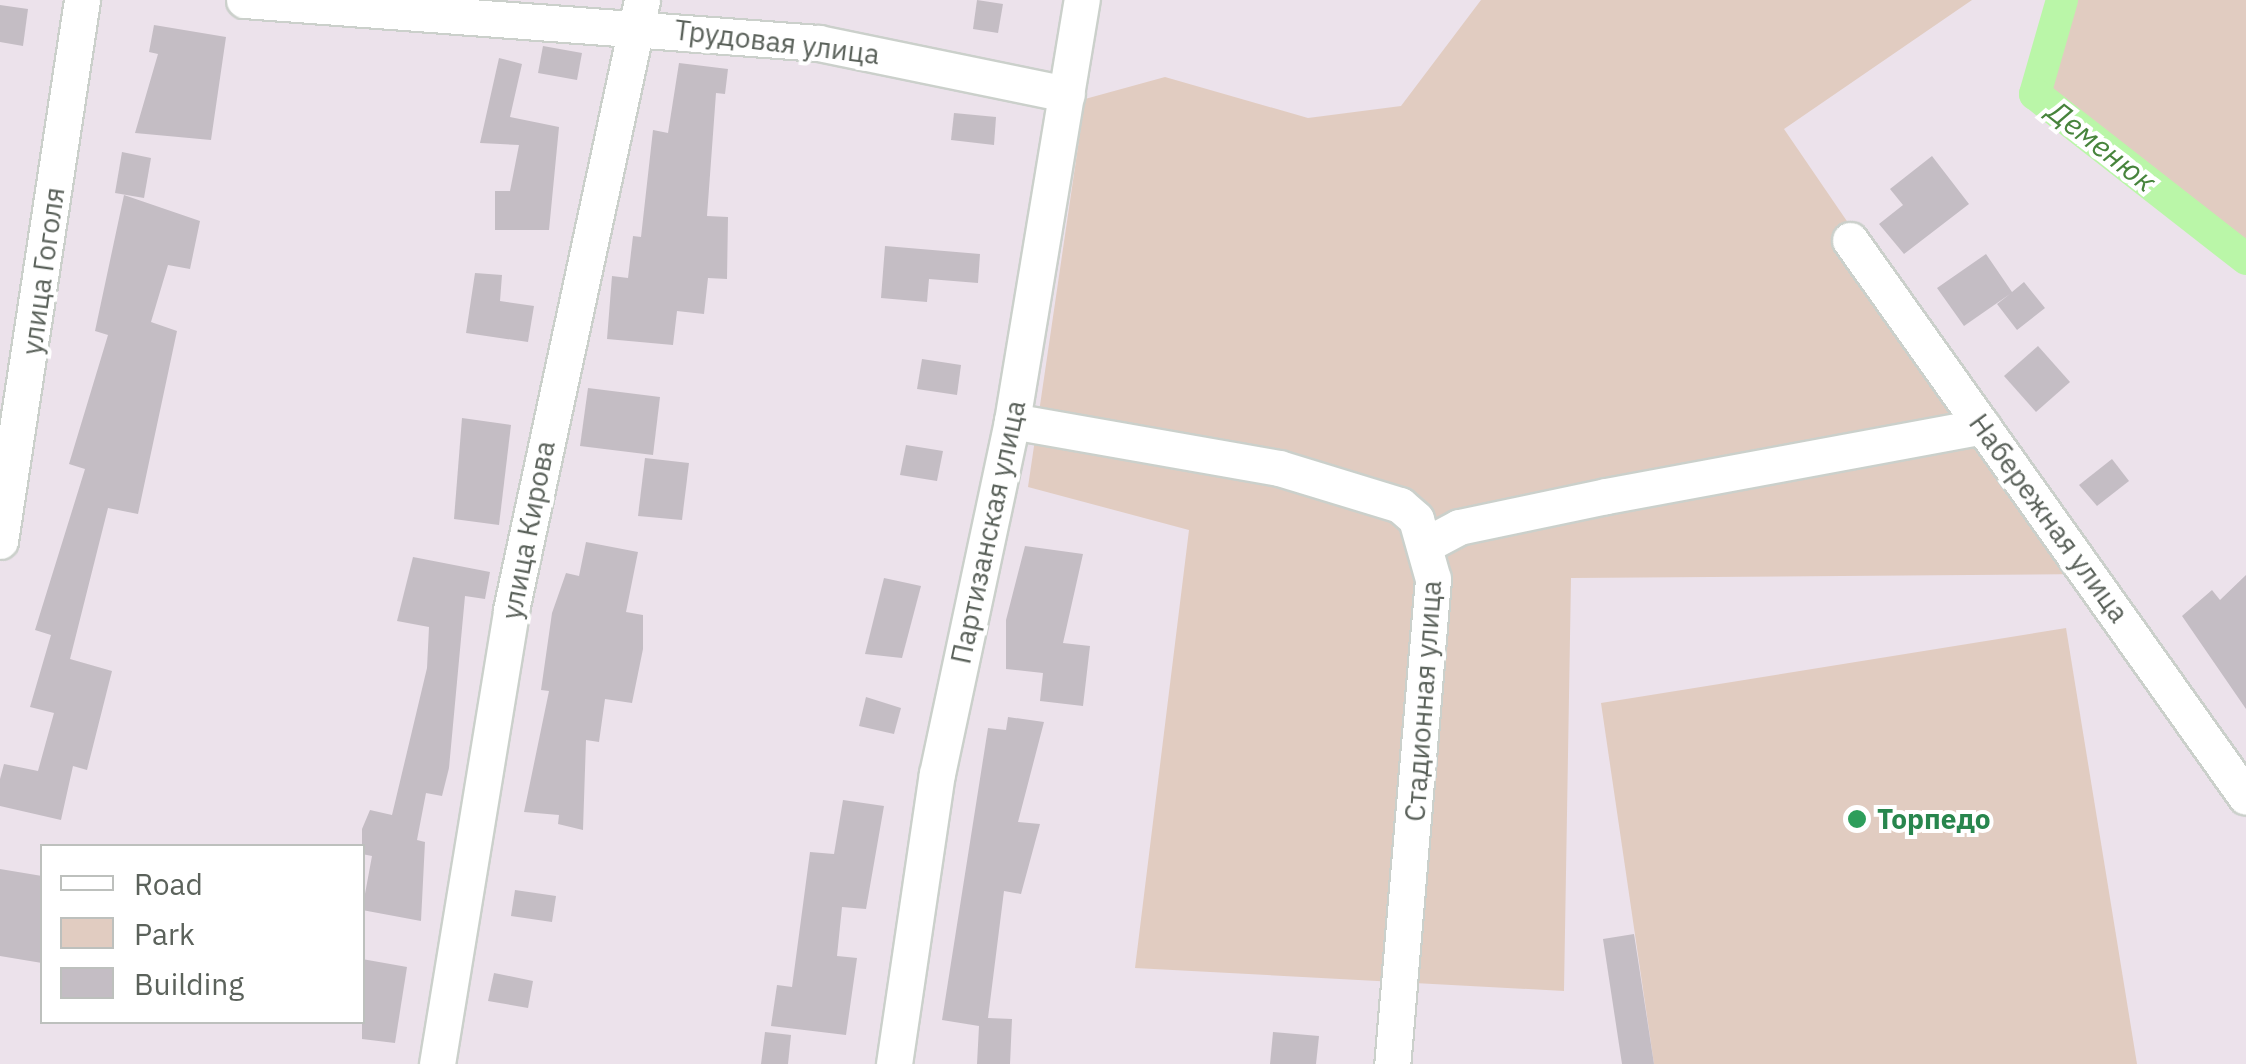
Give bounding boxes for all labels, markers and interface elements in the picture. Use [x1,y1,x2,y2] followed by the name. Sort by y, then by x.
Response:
[673,13,881,71] street label: Трудовая улица
[2041,93,2163,199] water label: Деменюк
[15,185,71,357] street label: улица Гоголя
[944,397,1032,667] street label: Партизанская улица
[1962,407,2136,629] street label: Набережная улица
[494,438,562,622] street label: улица Кирова
[1398,579,1448,823] street label: Стадионная улица
[1877,802,1991,836] place label: Торпедо
[1846,808,1868,830] marker: Торпедо
[40,844,365,1024] legend
[134,864,203,903] text: Road
[134,914,195,953] text: Park
[134,964,244,1003] text: Building

